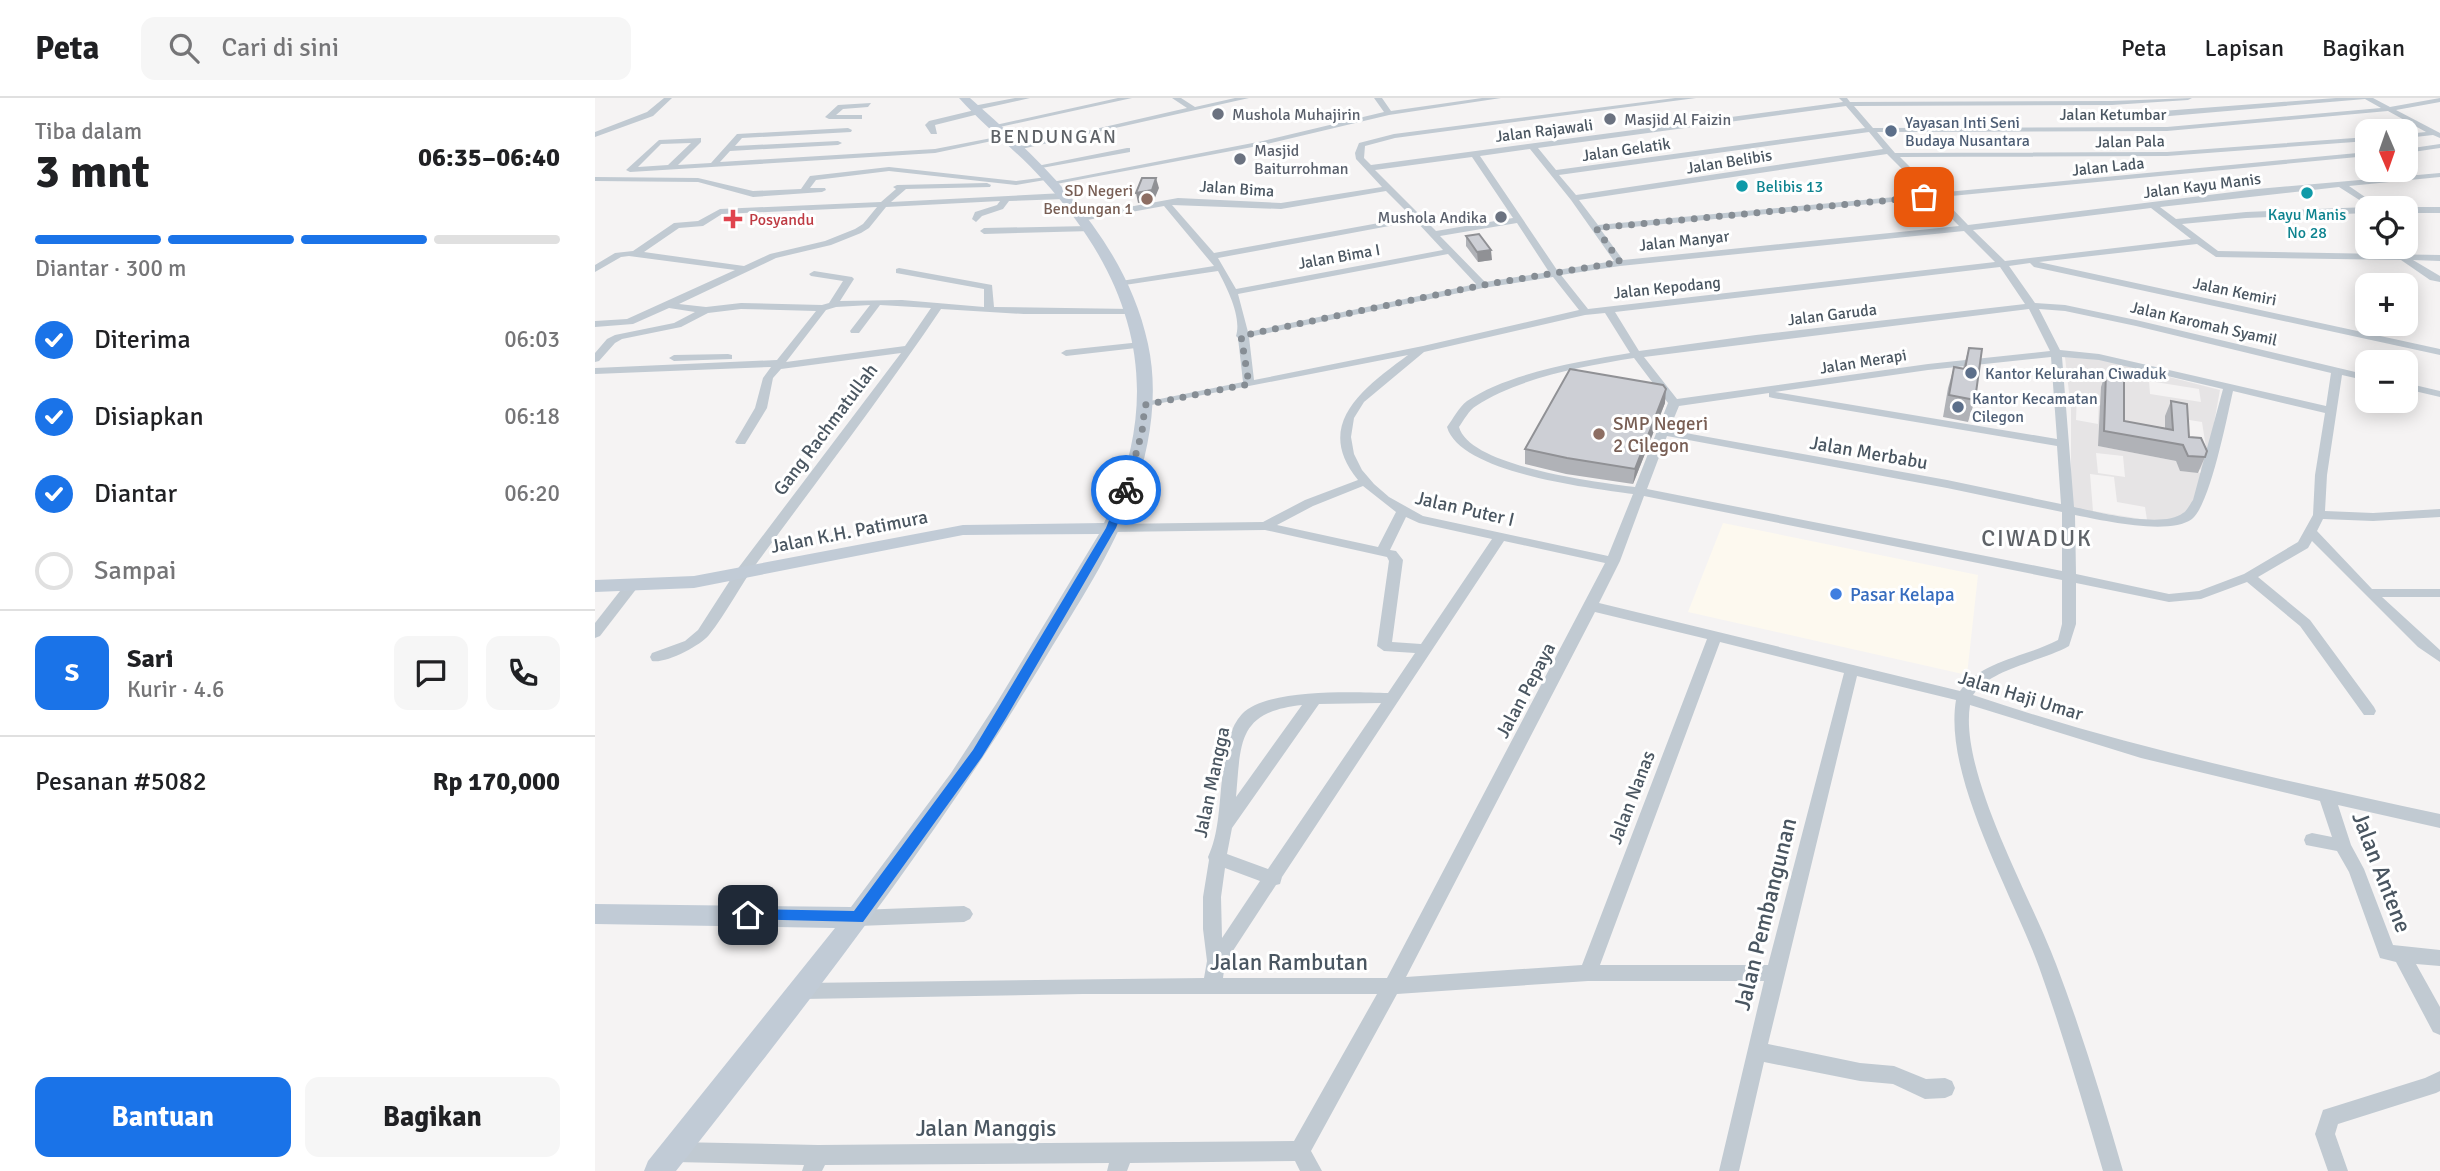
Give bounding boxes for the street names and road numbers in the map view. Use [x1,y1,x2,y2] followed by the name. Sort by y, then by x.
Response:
[2060,105,2166,125] street label: Jalan Ketumbar
[1494,115,1594,147] street label: Jalan Rajawali
[2095,131,2165,153] street label: Jalan Pala
[1581,134,1672,166] street label: Jalan Gelatik
[1685,145,1773,179] street label: Jalan Belibis
[2071,153,2145,181] street label: Jalan Lada
[2142,169,2262,203] street label: Jalan Kayu Manis
[1199,176,1275,202] street label: Jalan Bima
[1638,226,1730,256] street label: Jalan Manyar
[1297,240,1382,274] street label: Jalan Bima I
[1612,272,1722,304] street label: Jalan Kepodang
[2191,273,2278,311] street label: Jalan Kemiri
[2128,297,2280,351] street label: Jalan Karomah Syamil
[1786,300,1878,330] street label: Jalan Garuda
[1818,345,1908,379] street label: Jalan Merapi
[768,359,883,500] street label: Gang Rachmatullah
[1808,431,1930,475] street label: Jalan Merbabu
[1413,486,1517,532] street label: Jalan Puter I
[769,505,930,559] street label: Jalan K.H. Patimura
[1491,639,1561,742] street label: Jalan Pepaya
[1956,666,2086,726] street label: Jalan Haji Umar
[1189,725,1235,840] street label: Jalan Mangga
[1603,747,1661,848] street label: Jalan Nanas
[2345,807,2418,937] street label: Jalan Antene
[1728,815,1803,1013] street label: Jalan Pembangunan
[1210,948,1368,977] street label: Jalan Rambutan
[916,1114,1056,1143] street label: Jalan Manggis

